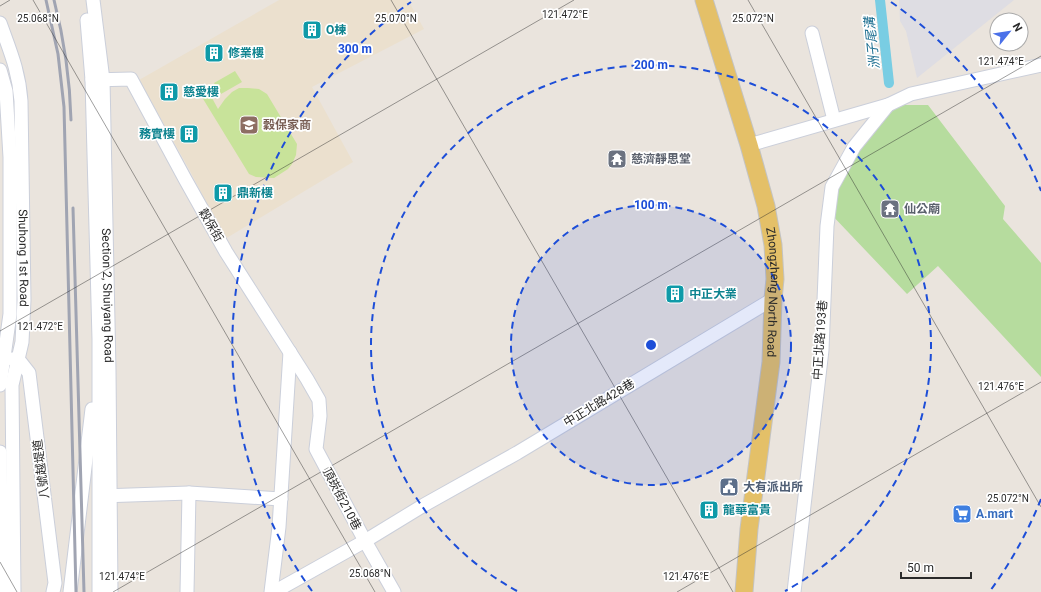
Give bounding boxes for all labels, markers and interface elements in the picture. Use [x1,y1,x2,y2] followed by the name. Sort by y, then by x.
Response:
[542,9,588,20] text: 121.472°E
[989,12,1029,52] north arrow
[17,13,59,24] text: 25.068°N
[375,13,417,24] text: 25.070°N
[732,13,774,24] text: 25.072°N
[862,14,882,70] water label: 洲子尾溝
[301,19,323,41] building icon: O棟
[1010,21,1025,34] text: N
[326,23,346,37] place label: O棟
[203,42,225,64] building icon: 修業樓
[338,42,372,56] text: 300 m
[228,46,264,60] place label: 修業樓
[978,56,1024,67] text: 121.474°E
[634,58,668,72] text: 200 m
[158,81,180,103] building icon: 慈愛樓
[183,85,219,99] place label: 慈愛樓
[238,114,260,136] school or university icon: 穀保家商
[263,118,311,132] place label: 穀保家商
[178,123,200,145] building icon: 務實樓
[139,127,175,141] place label: 務實樓
[606,148,628,170] temple icon: 慈濟靜思堂
[631,152,691,166] place label: 慈濟靜思堂
[212,182,234,204] building icon: 鼎新樓
[237,186,273,200] place label: 鼎新樓
[634,198,668,212] text: 100 m
[879,198,901,220] temple icon: 仙公廟
[904,202,940,216] place label: 仙公廟
[196,206,226,244] street label: 穀保街
[16,209,31,307] street label: Shuhong 1st Road
[763,226,782,357] street label: Zhongzheng North Road
[99,228,116,363] street label: Section 2, Shuiyang Road
[664,283,686,305] building icon: 中正大業
[689,287,737,301] place label: 中正大業
[810,299,830,381] street label: 中正北路193巷
[17,321,63,332] text: 121.472°E
[644,338,658,352] centre of rings
[561,376,637,430] street label: 中正北路428巷
[978,381,1024,392] text: 121.476°E
[30,438,52,500] street label: 八號越堤道
[320,466,364,532] street label: 頂崁街210巷
[718,476,740,498] public building icon: 大有派出所
[743,480,803,494] place label: 大有派出所
[987,493,1029,504] text: 25.072°N
[698,499,720,521] building icon: 龍華富貴
[723,503,771,517] place label: 龍華富貴
[951,503,973,525] supermarket icon: A.mart
[976,507,1013,521] place label: A.mart
[901,554,971,580] scale bar
[907,561,934,575] text: 50 m
[349,568,391,579] text: 25.068°N
[99,571,145,582] text: 121.474°E
[663,571,709,582] text: 121.476°E

